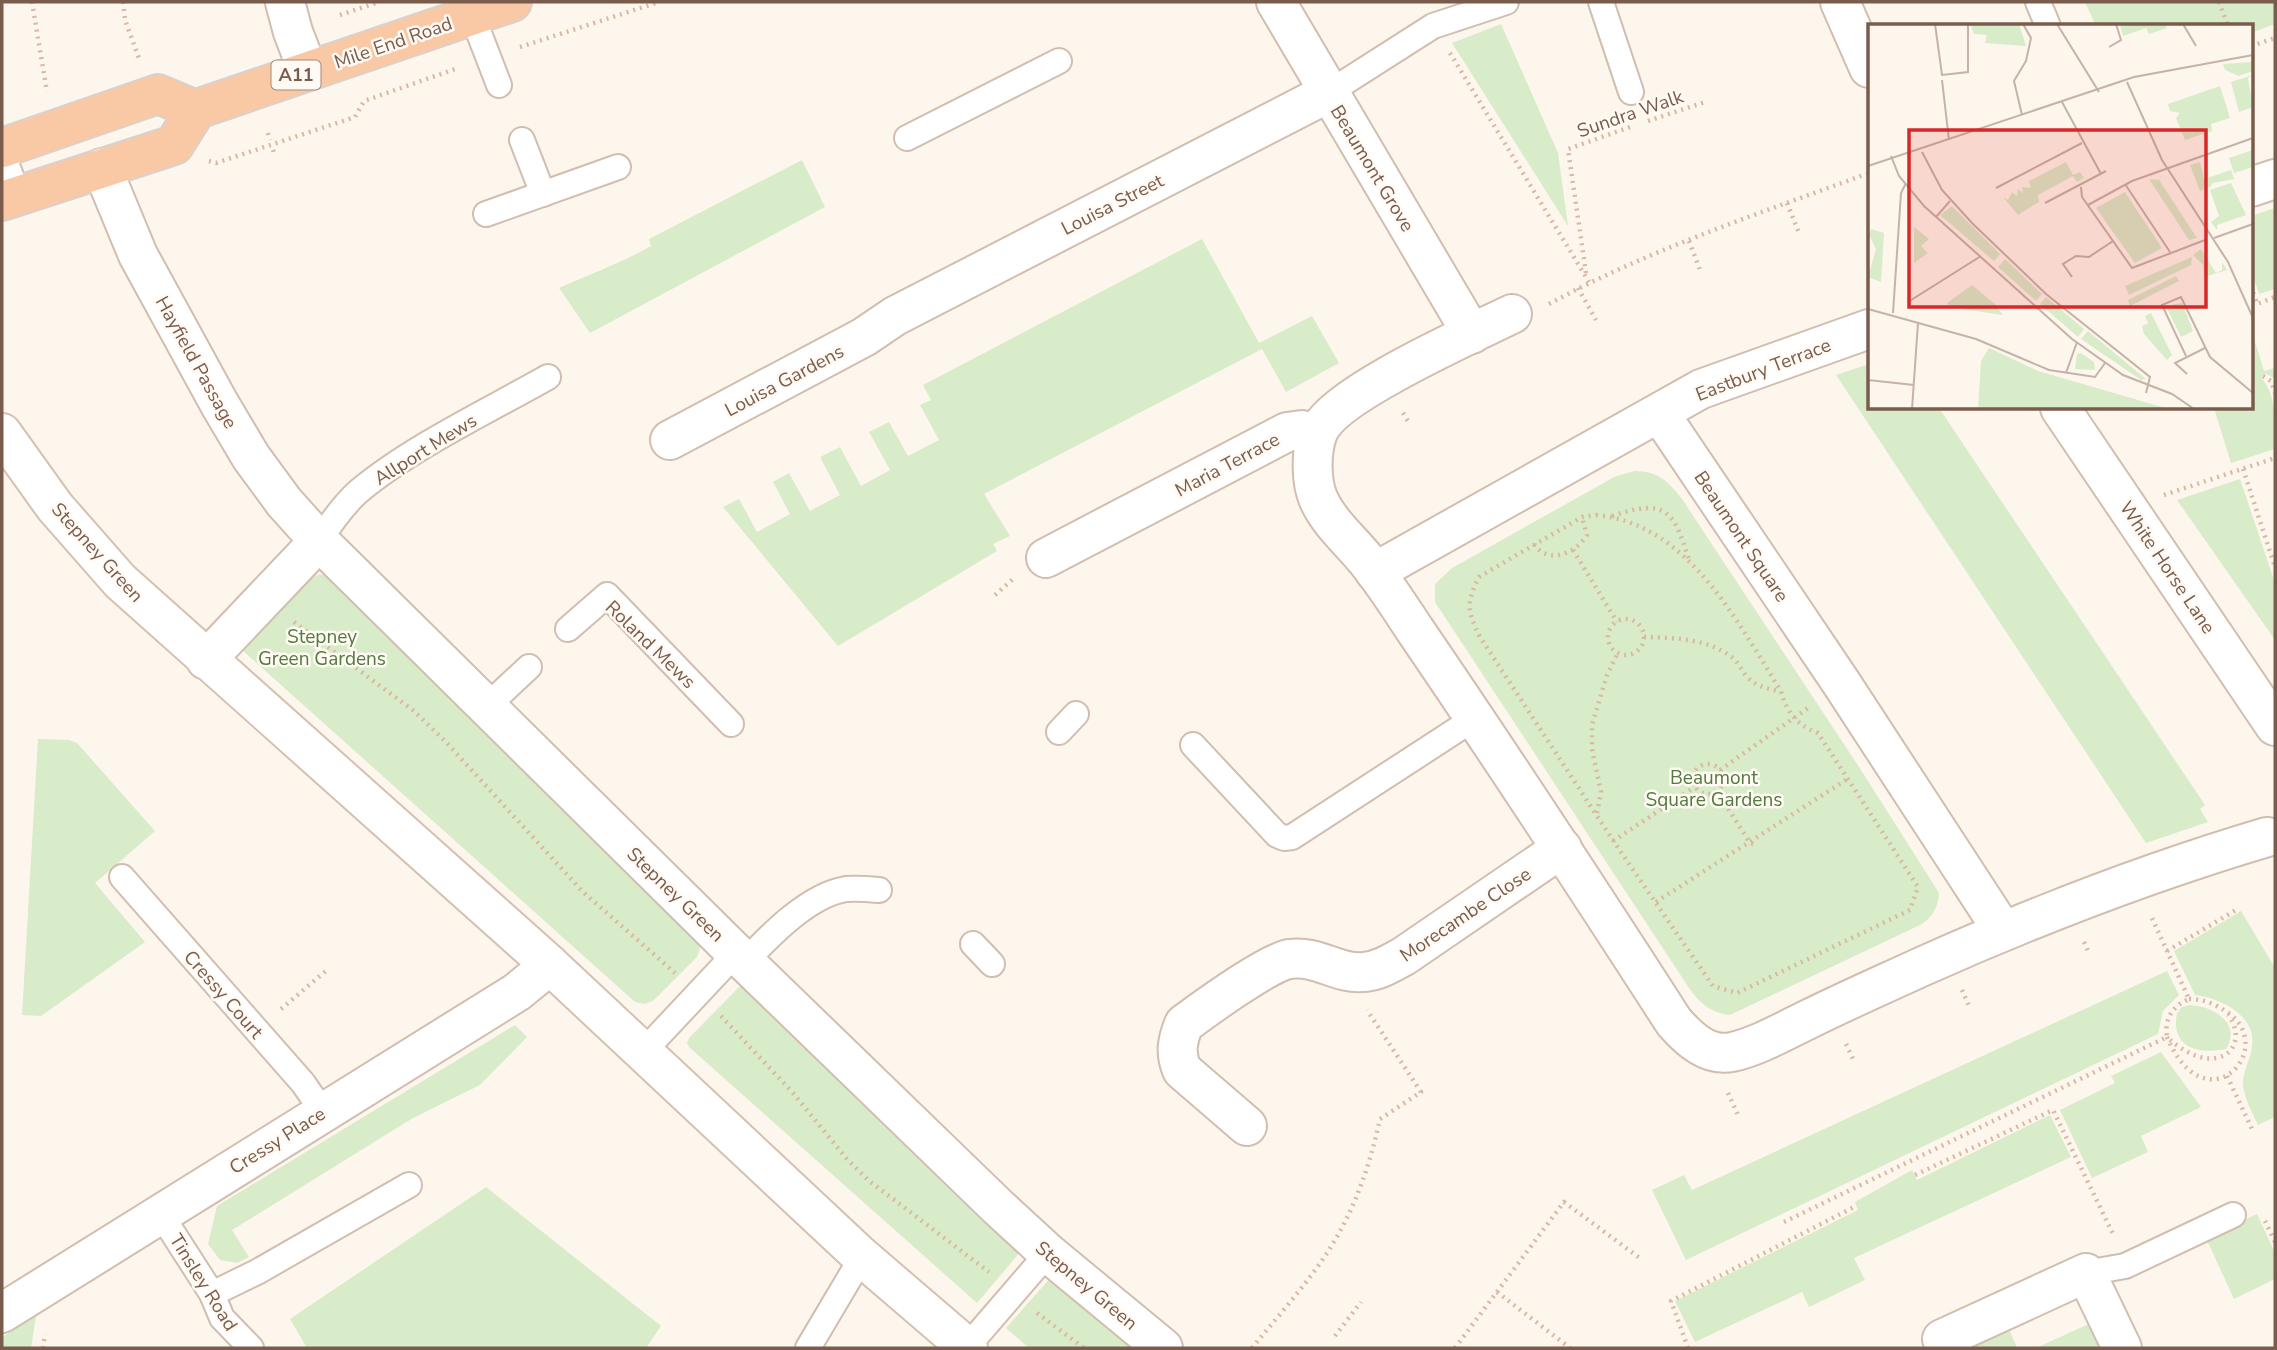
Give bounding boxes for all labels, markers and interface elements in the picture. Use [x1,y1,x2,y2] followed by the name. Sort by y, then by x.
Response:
[331,11,456,75] street label: Mile End Road
[1868,24,2252,410] inset map
[272,60,320,90] road number: A11
[1574,83,1687,144] street label: Sundra Walk
[1324,100,1420,237] street label: Beaumont Grove
[1057,168,1168,242] street label: Louisa Street
[149,292,243,433] street label: Hayfield Passage
[1692,332,1835,408] street label: Eastbury Terrace
[720,339,849,423] street label: Louisa Gardens
[369,408,482,492] street label: Allport Mews
[1171,426,1284,503] street label: Maria Terrace
[1688,466,1795,607] street label: Beaumont Square
[2113,496,2221,639] street label: White Horse Lane
[45,497,149,608] street label: Stepney Green
[599,595,701,695] street label: Roland Mews
[258,624,386,672] park label: Stepney Green Gardens
[1646,765,1782,813] park label: Beaumont Square Gardens
[621,841,730,948] street label: Stepney Green
[1395,861,1536,968] street label: Morecambe Close
[177,945,269,1045] street label: Cressy Court
[225,1101,331,1181] street label: Cressy Place
[163,1229,243,1336] street label: Tinsley Road
[1030,1235,1143,1336] street label: Stepney Green

